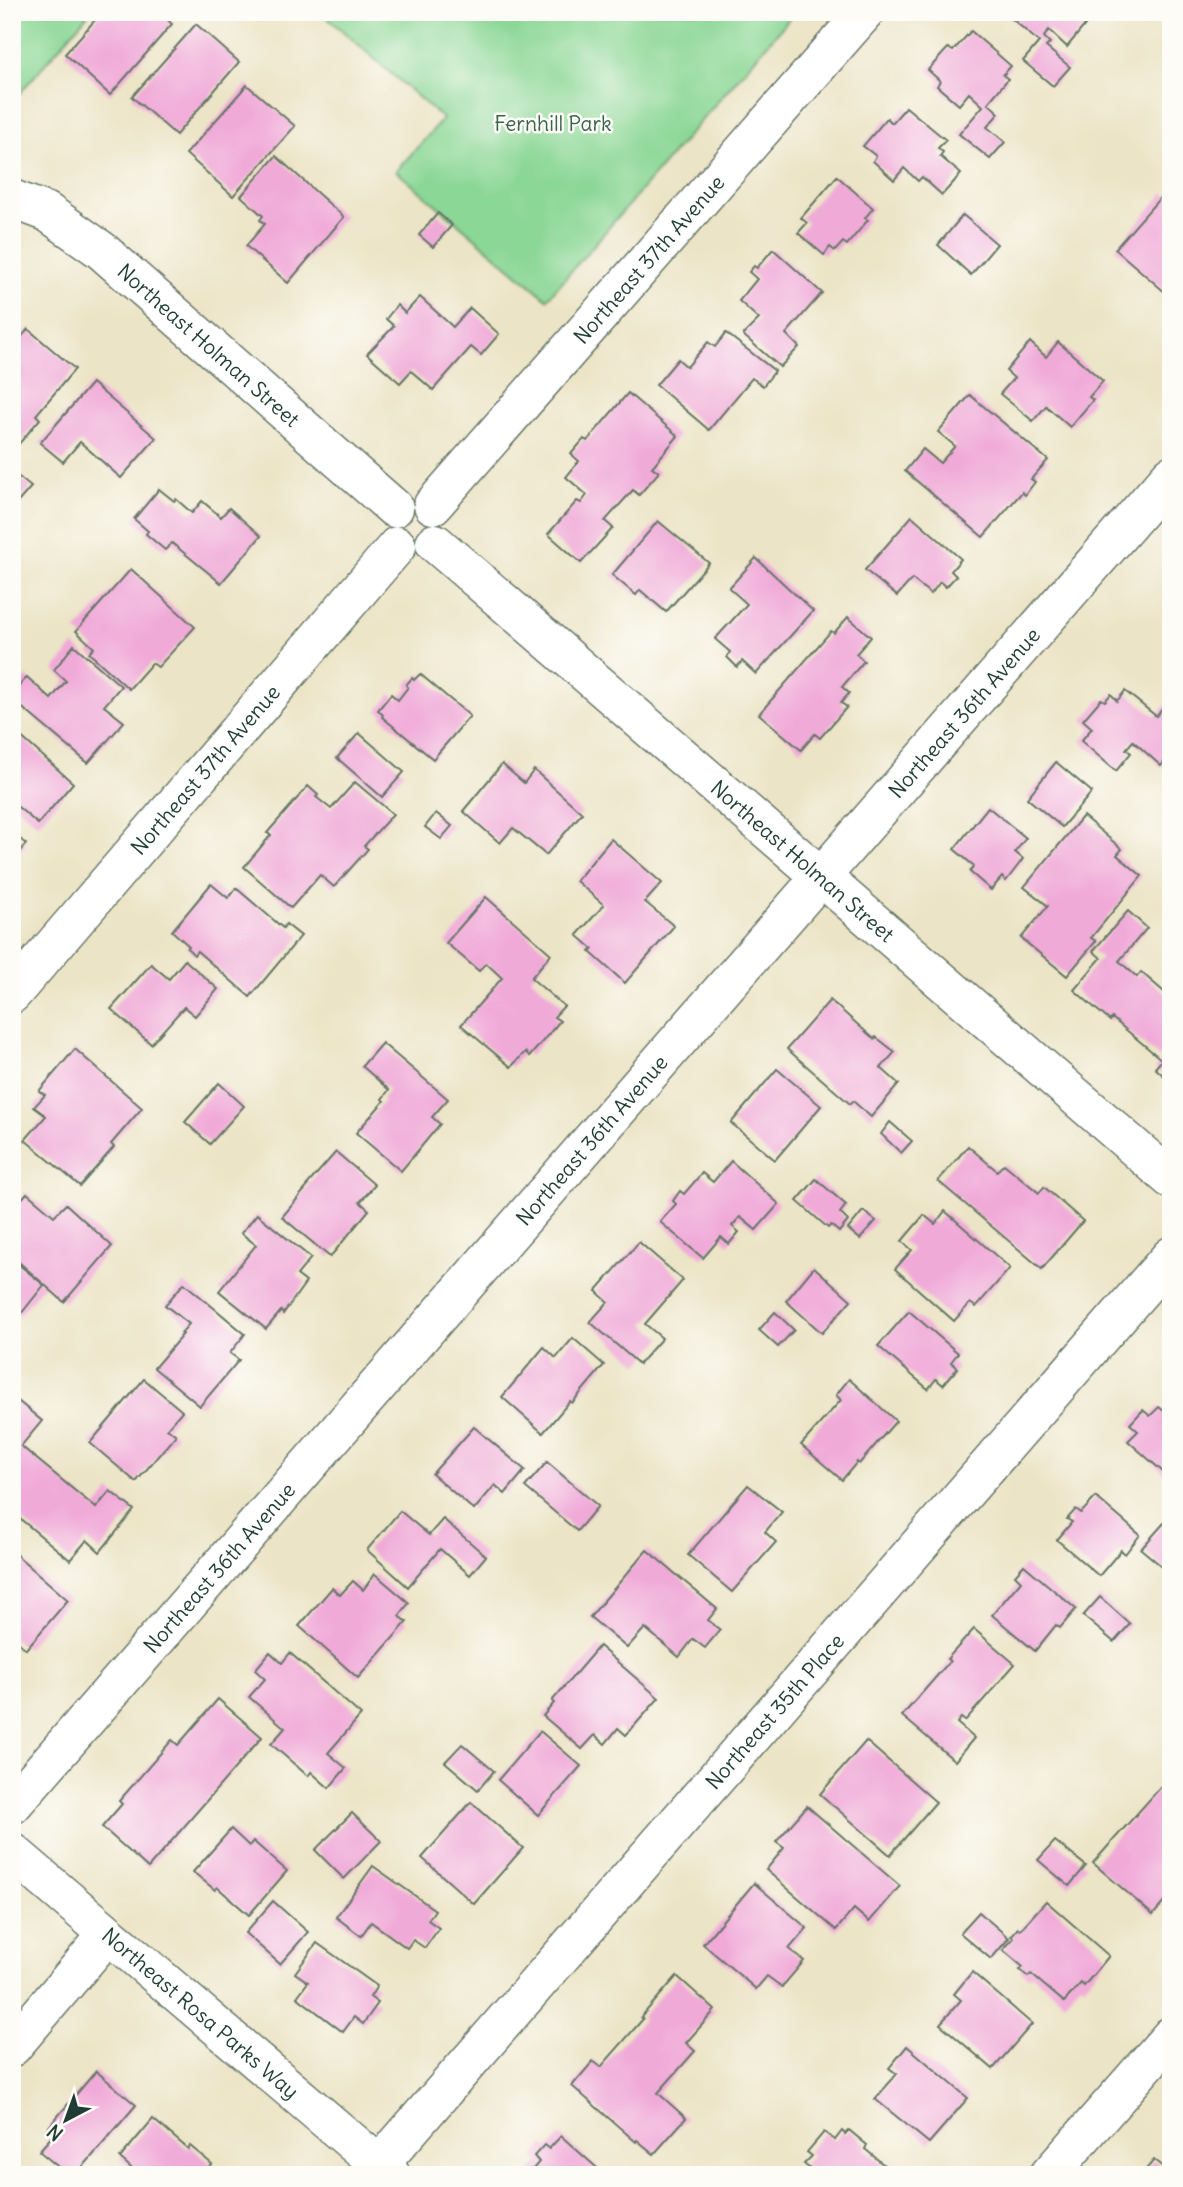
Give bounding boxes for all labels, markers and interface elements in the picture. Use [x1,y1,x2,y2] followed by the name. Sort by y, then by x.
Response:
[494,110,612,137] park label: Fernhill Park
[567,169,730,349] street label: Northeast 37th Avenue
[112,257,306,432] street label: Northeast Holman Street
[882,622,1046,803] street label: Northeast 36th Avenue
[124,679,285,860] street label: Northeast 37th Avenue
[705,774,900,948] street label: Northeast Holman Street
[510,1049,673,1231] street label: Northeast 36th Avenue
[137,1477,301,1658] street label: Northeast 36th Avenue
[699,1628,850,1795] street label: Northeast 35th Place
[97,1921,305,2104] street label: Northeast Rosa Parks Way
[32,2086,102,2156] north arrow
[42,2119,68,2146] text: N

